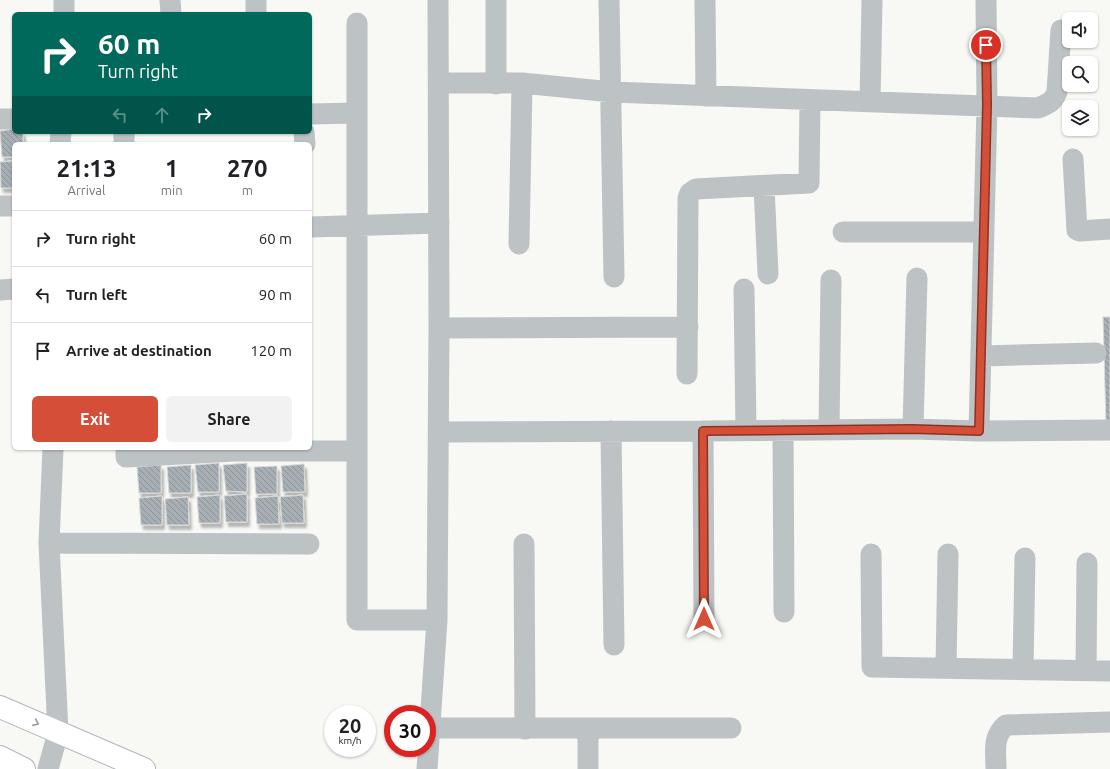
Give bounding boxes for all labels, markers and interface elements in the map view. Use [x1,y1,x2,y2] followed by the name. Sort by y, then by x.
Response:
[1062,12,1098,136] map controls
[1062,12,1098,48] button: sound
[32,28,84,80] icon: right
[98,28,160,59] text: 60 m
[969,28,1003,62] pin
[975,34,997,56] icon: arrive
[1062,56,1098,92] button: search
[98,61,178,81] text: Turn right
[1062,100,1098,136] button: layers
[109,104,131,126] icon: left
[151,104,173,126] icon: ahead
[193,104,215,126] icon: right
[56,155,116,182] text: 21:13
[165,155,178,182] text: 1
[227,155,268,182] text: 270
[67,183,105,197] text: Arrival
[161,183,183,197] text: min
[242,183,253,197] text: m
[32,228,54,250] icon: right
[66,230,136,247] text: Turn right
[259,230,292,247] text: 60 m
[32,284,54,306] icon: left
[66,286,127,303] text: Turn left
[259,286,292,303] text: 90 m
[32,340,54,362] icon: arrive
[66,342,212,359] text: Arrive at destination
[250,342,292,359] text: 120 m
[32,396,158,442] button: Exit
[166,396,292,442] button: Share
[683,598,725,640] position arrow
[384,705,436,757] speed limit sign: 30
[339,714,361,737] text: 20
[32,719,39,727] one-way arrow
[338,735,362,746] text: km/h

